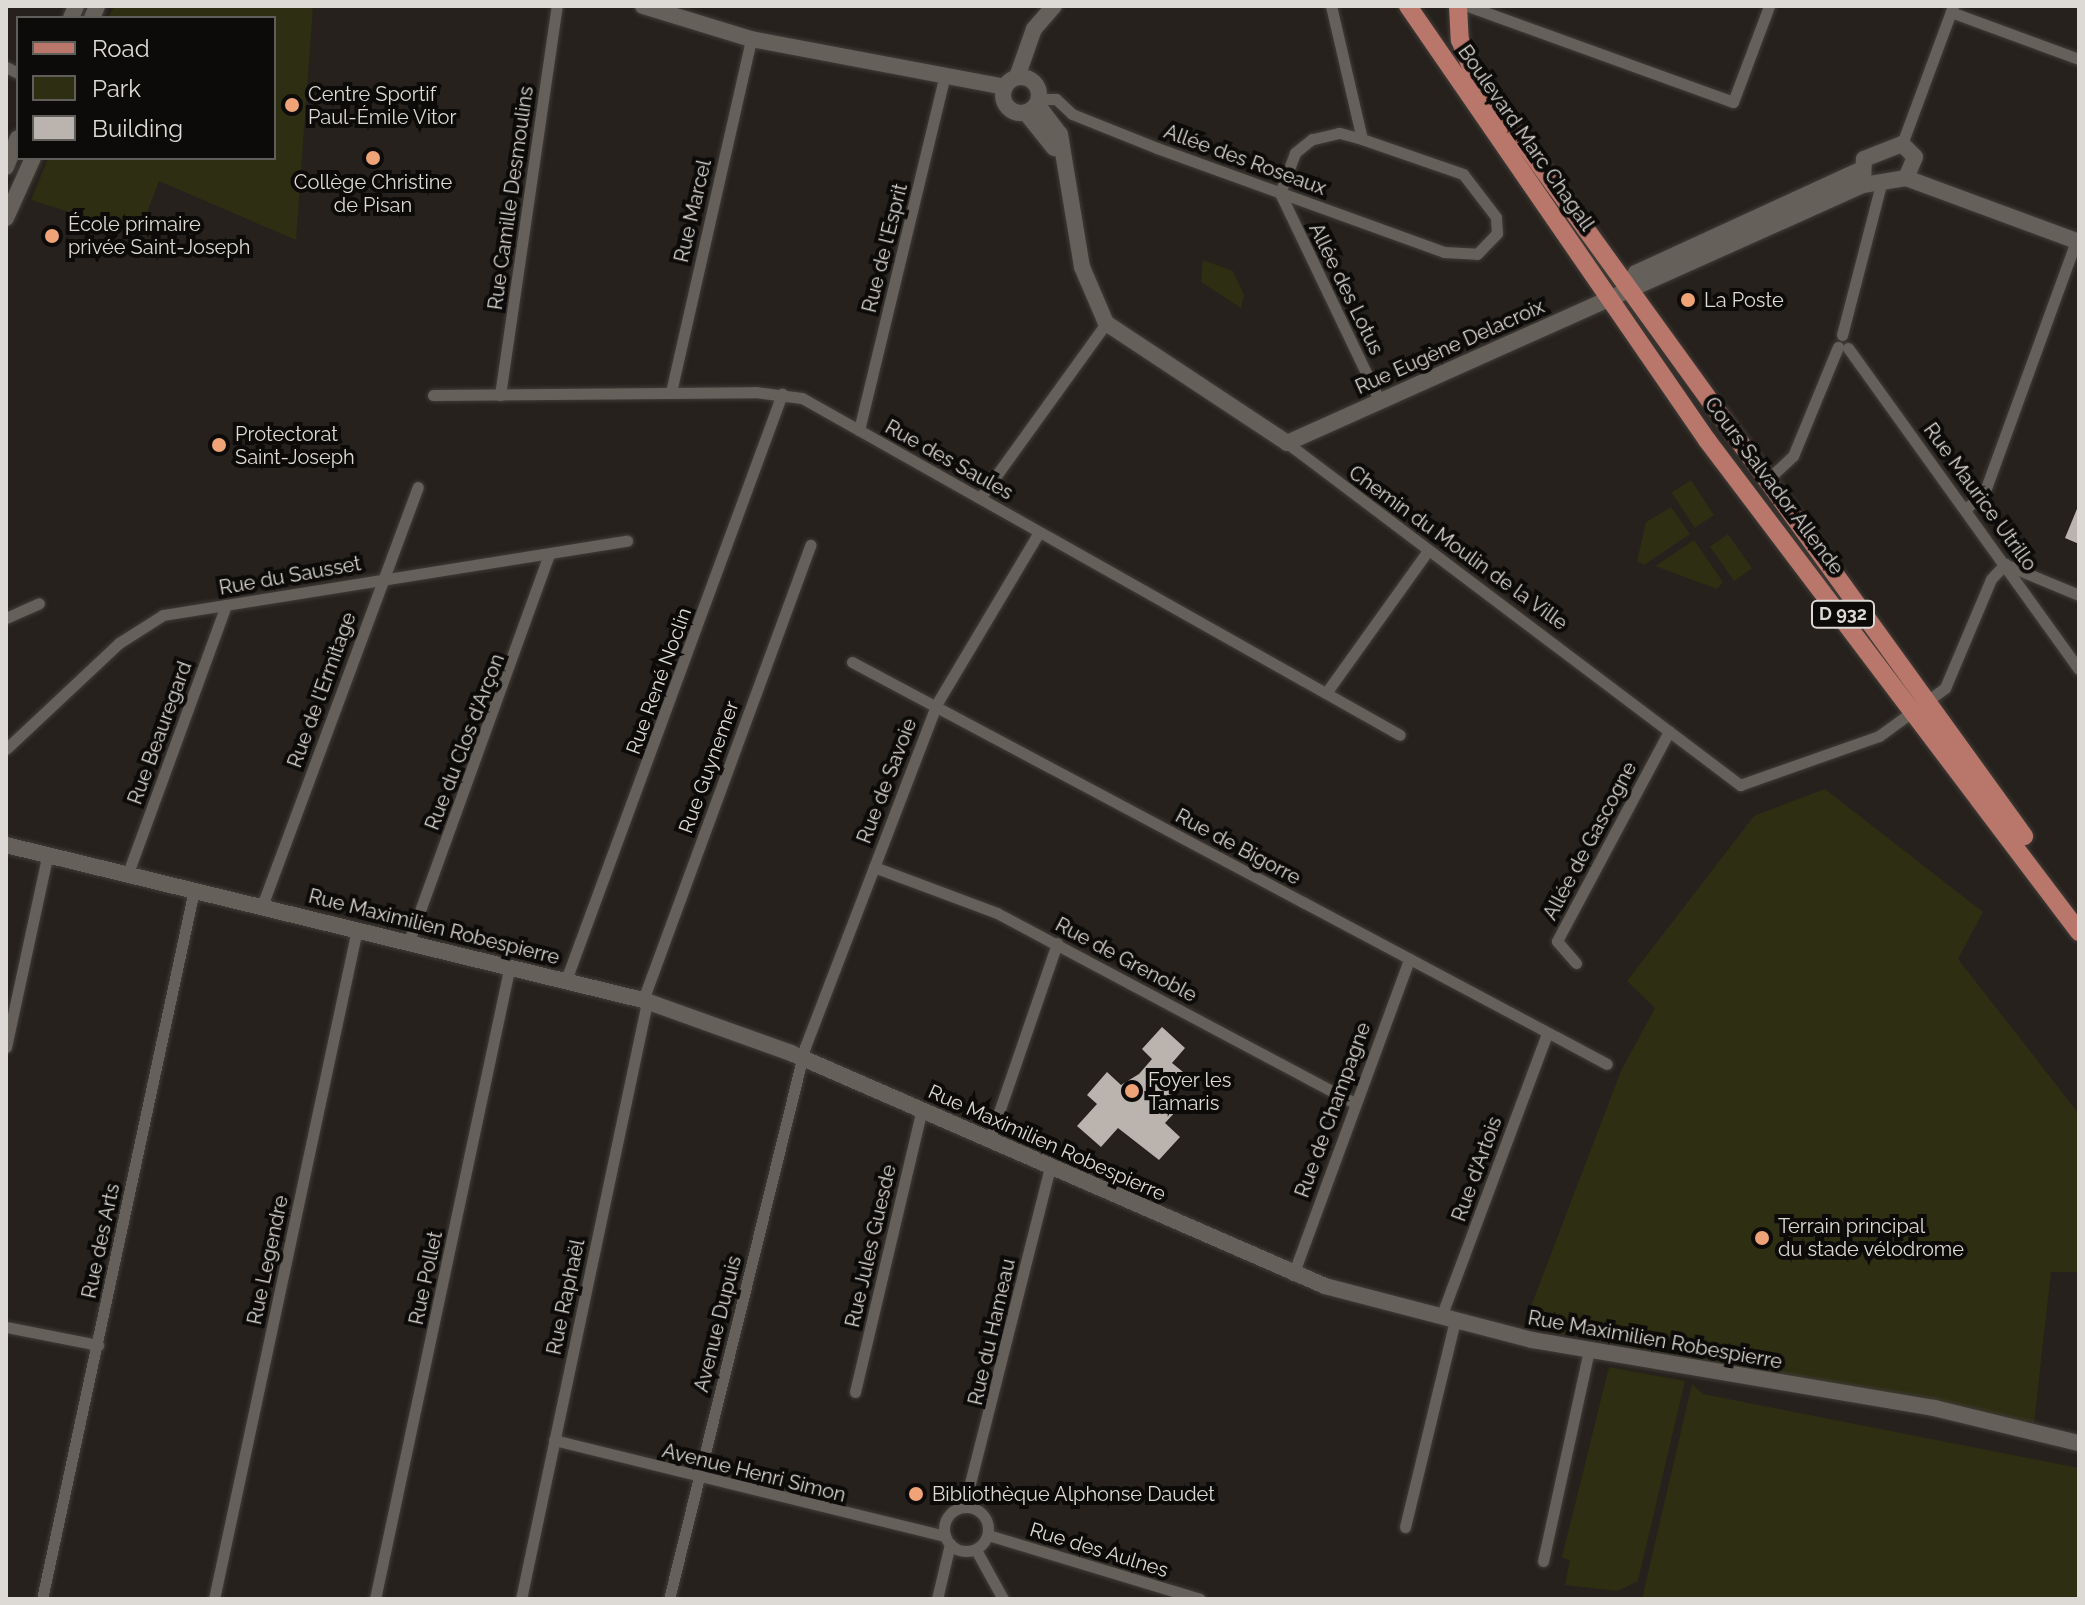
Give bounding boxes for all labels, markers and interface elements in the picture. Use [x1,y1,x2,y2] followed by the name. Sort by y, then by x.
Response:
[16,16,276,160] legend
[92,34,150,63] text: Road
[1453,41,1599,235] street label: Boulevard Marc Chagall
[92,74,141,103] text: Park
[308,82,457,129] place label: Centre Sportif Paul-Émile Vitor
[483,85,539,311] street label: Rue Camille Desmoulins
[283,96,301,114] marker: Centre Sportif Paul-Émile Vitor
[92,114,183,143] text: Building
[1161,120,1329,200] street label: Allée des Roseaux
[364,149,382,167] marker: Collège Christine de Pisan
[670,157,716,265] street label: Rue Marcel
[294,170,452,217] place label: Collège Christine de Pisan
[857,181,913,315] street label: Rue de l'Esprit
[68,212,250,259] place label: École primaire privée Saint-Joseph
[1304,219,1388,359] street label: Allée des Lotus
[43,227,61,245] marker: École primaire privée Saint-Joseph
[1704,288,1784,312] place label: La Poste
[1679,291,1697,309] marker: La Poste
[1352,294,1548,400] street label: Rue Eugène Delacroix
[1699,392,1849,580] street label: Cours Salvador Allende
[881,415,1017,505] street label: Rue des Saules
[1918,418,2042,576] street label: Rue Maurice Utrillo
[235,422,355,469] place label: Protectorat Saint-Joseph
[210,436,228,454] marker: Protectorat Saint-Joseph
[1344,460,1572,636] street label: Chemin du Moulin de la Ville
[217,552,363,600] street label: Rue du Sausset
[1809,600,1877,628] road number: D 932
[621,604,697,758] street label: Rue René Noclin
[283,609,361,771] street label: Rue de l'Ermitage
[420,651,510,833] street label: Rue du Clos d'Arçon
[123,658,197,808] street label: Rue Beauregard
[674,697,744,837] street label: Rue Guynemer
[852,715,922,847] street label: Rue de Savoie
[1538,758,1642,924] street label: Allée de Gascogne
[1171,804,1305,890] street label: Rue de Bigorre
[306,884,562,970] street label: Rue Maximilien Robespierre
[1051,913,1201,1007] street label: Rue de Grenoble
[1290,1019,1376,1201] street label: Rue de Champagne
[1148,1068,1232,1115] place label: Foyer les Tamaris
[924,1080,1170,1206] street label: Rue Maximilien Robespierre
[1123,1082,1141,1100] marker: Foyer les Tamaris
[1447,1113,1507,1225] street label: Rue d'Artois
[841,1162,901,1330] street label: Rue Jules Guesde
[77,1181,125,1301] street label: Rue des Arts
[243,1193,293,1327] street label: Rue Legendre
[1778,1214,1964,1261] place label: Terrain principal du stade vélodrome
[404,1229,448,1327] street label: Rue Pollet
[1753,1229,1771,1247] marker: Terrain principal du stade vélodrome
[542,1237,590,1357] street label: Rue Raphaël
[689,1253,747,1395] street label: Avenue Dupuis
[963,1256,1021,1408] street label: Rue du Hameau
[1526,1306,1784,1374] street label: Rue Maximilien Robespierre
[660,1439,848,1507] street label: Avenue Henri Simon
[932,1482,1216,1506] place label: Bibliothèque Alphonse Daudet
[907,1485,925,1503] marker: Bibliothèque Alphonse Daudet
[1027,1517,1171,1583] street label: Rue des Aulnes

